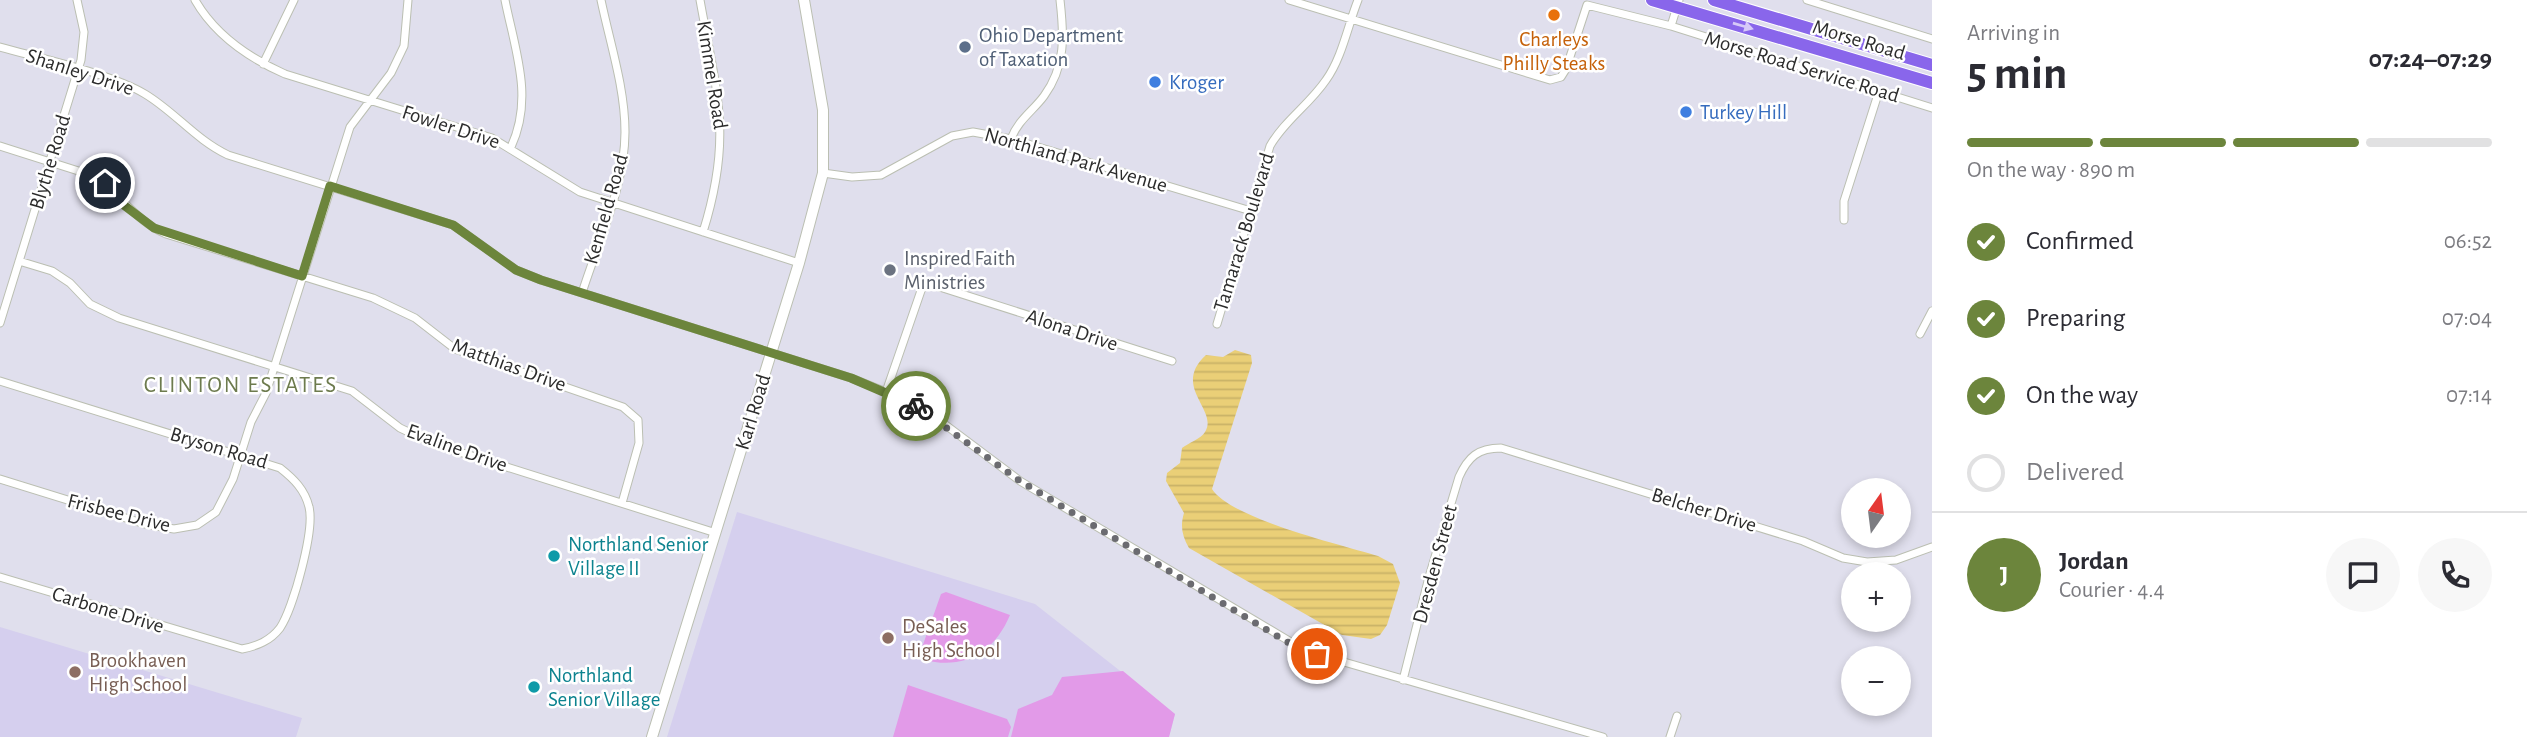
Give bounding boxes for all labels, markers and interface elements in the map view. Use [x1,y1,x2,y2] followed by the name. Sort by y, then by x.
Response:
[1546,7,1562,23] marker: Charleys Philly Steaks
[1810,16,1908,64] street label: Morse Road
[693,19,731,131] street label: Kimmel Road
[1732,21,1753,31] one-way arrow
[1967,22,2060,45] text: Arriving in
[979,25,1123,70] place label: Ohio Department of Taxation
[1702,27,1902,107] street label: Morse Road Service Road
[1503,29,1605,74] place label: Charleys Philly Steaks
[957,39,973,55] marker: Ohio Department of Taxation
[24,45,136,99] street label: Shanley Drive
[2368,46,2492,72] text: 07:24–07:29
[1967,51,2067,97] text: 5 min
[1169,72,1224,93] place label: Kroger
[1147,74,1163,90] marker: Kroger
[400,101,502,153] street label: Fowler Drive
[1700,102,1787,123] place label: Turkey Hill
[1678,104,1694,120] marker: Turkey Hill
[26,112,74,212] street label: Blythe Road
[982,124,1170,196] street label: Northland Park Avenue
[1210,150,1278,314] street label: Tamarack Boulevard
[580,151,632,267] street label: Kenfield Road
[75,153,135,213] pin
[1967,159,2135,182] text: On the way · 890 m
[86,164,124,202] icon: home
[1967,223,2005,261] icon: check
[2026,228,2134,254] text: Confirmed
[2444,230,2492,253] text: 06:52
[904,248,1016,293] place label: Inspired Faith Ministries
[882,262,898,278] marker: Inspired Faith Ministries
[1967,300,2005,338] icon: check
[1024,305,1120,355] street label: Alona Drive
[2026,305,2125,331] text: Preparing
[2442,307,2492,330] text: 07:04
[449,335,569,395] street label: Matthias Drive
[881,371,951,441] courier
[732,372,774,452] street label: Karl Road
[144,374,338,397] district label: CLINTON ESTATES
[1967,377,2005,415] icon: check
[2026,382,2138,408] text: On the way
[2446,384,2492,407] text: 07:14
[897,387,935,425] icon: bike
[404,420,510,476] street label: Evaline Drive
[168,423,270,473] street label: Bryson Road
[2026,459,2124,485] text: Delivered
[1841,478,1911,548] north arrow
[1841,478,1911,716] map controls
[1649,484,1759,536] street label: Belcher Drive
[65,490,173,536] street label: Frisbee Drive
[1409,502,1461,626] street label: Dresden Street
[568,534,708,579] place label: Northland Senior Village II
[2326,538,2400,612] button: chat
[2418,538,2492,612] button: phone
[546,548,562,564] marker: Northland Senior Village II
[2059,548,2129,574] text: Jordan
[1841,562,1911,632] button: +
[2000,562,2008,588] text: J
[2059,579,2165,602] text: Courier · 4.4
[50,583,166,637] street label: Carbone Drive
[902,616,1000,661] place label: DeSales High School
[1287,624,1347,684] pin
[880,630,896,646] marker: DeSales High School
[1298,635,1336,673] icon: bag
[1841,646,1911,716] button: −
[89,650,187,695] place label: Brookhaven High School
[67,664,83,680] marker: Brookhaven High School
[548,665,660,710] place label: Northland Senior Village
[526,679,542,695] marker: Northland Senior Village

